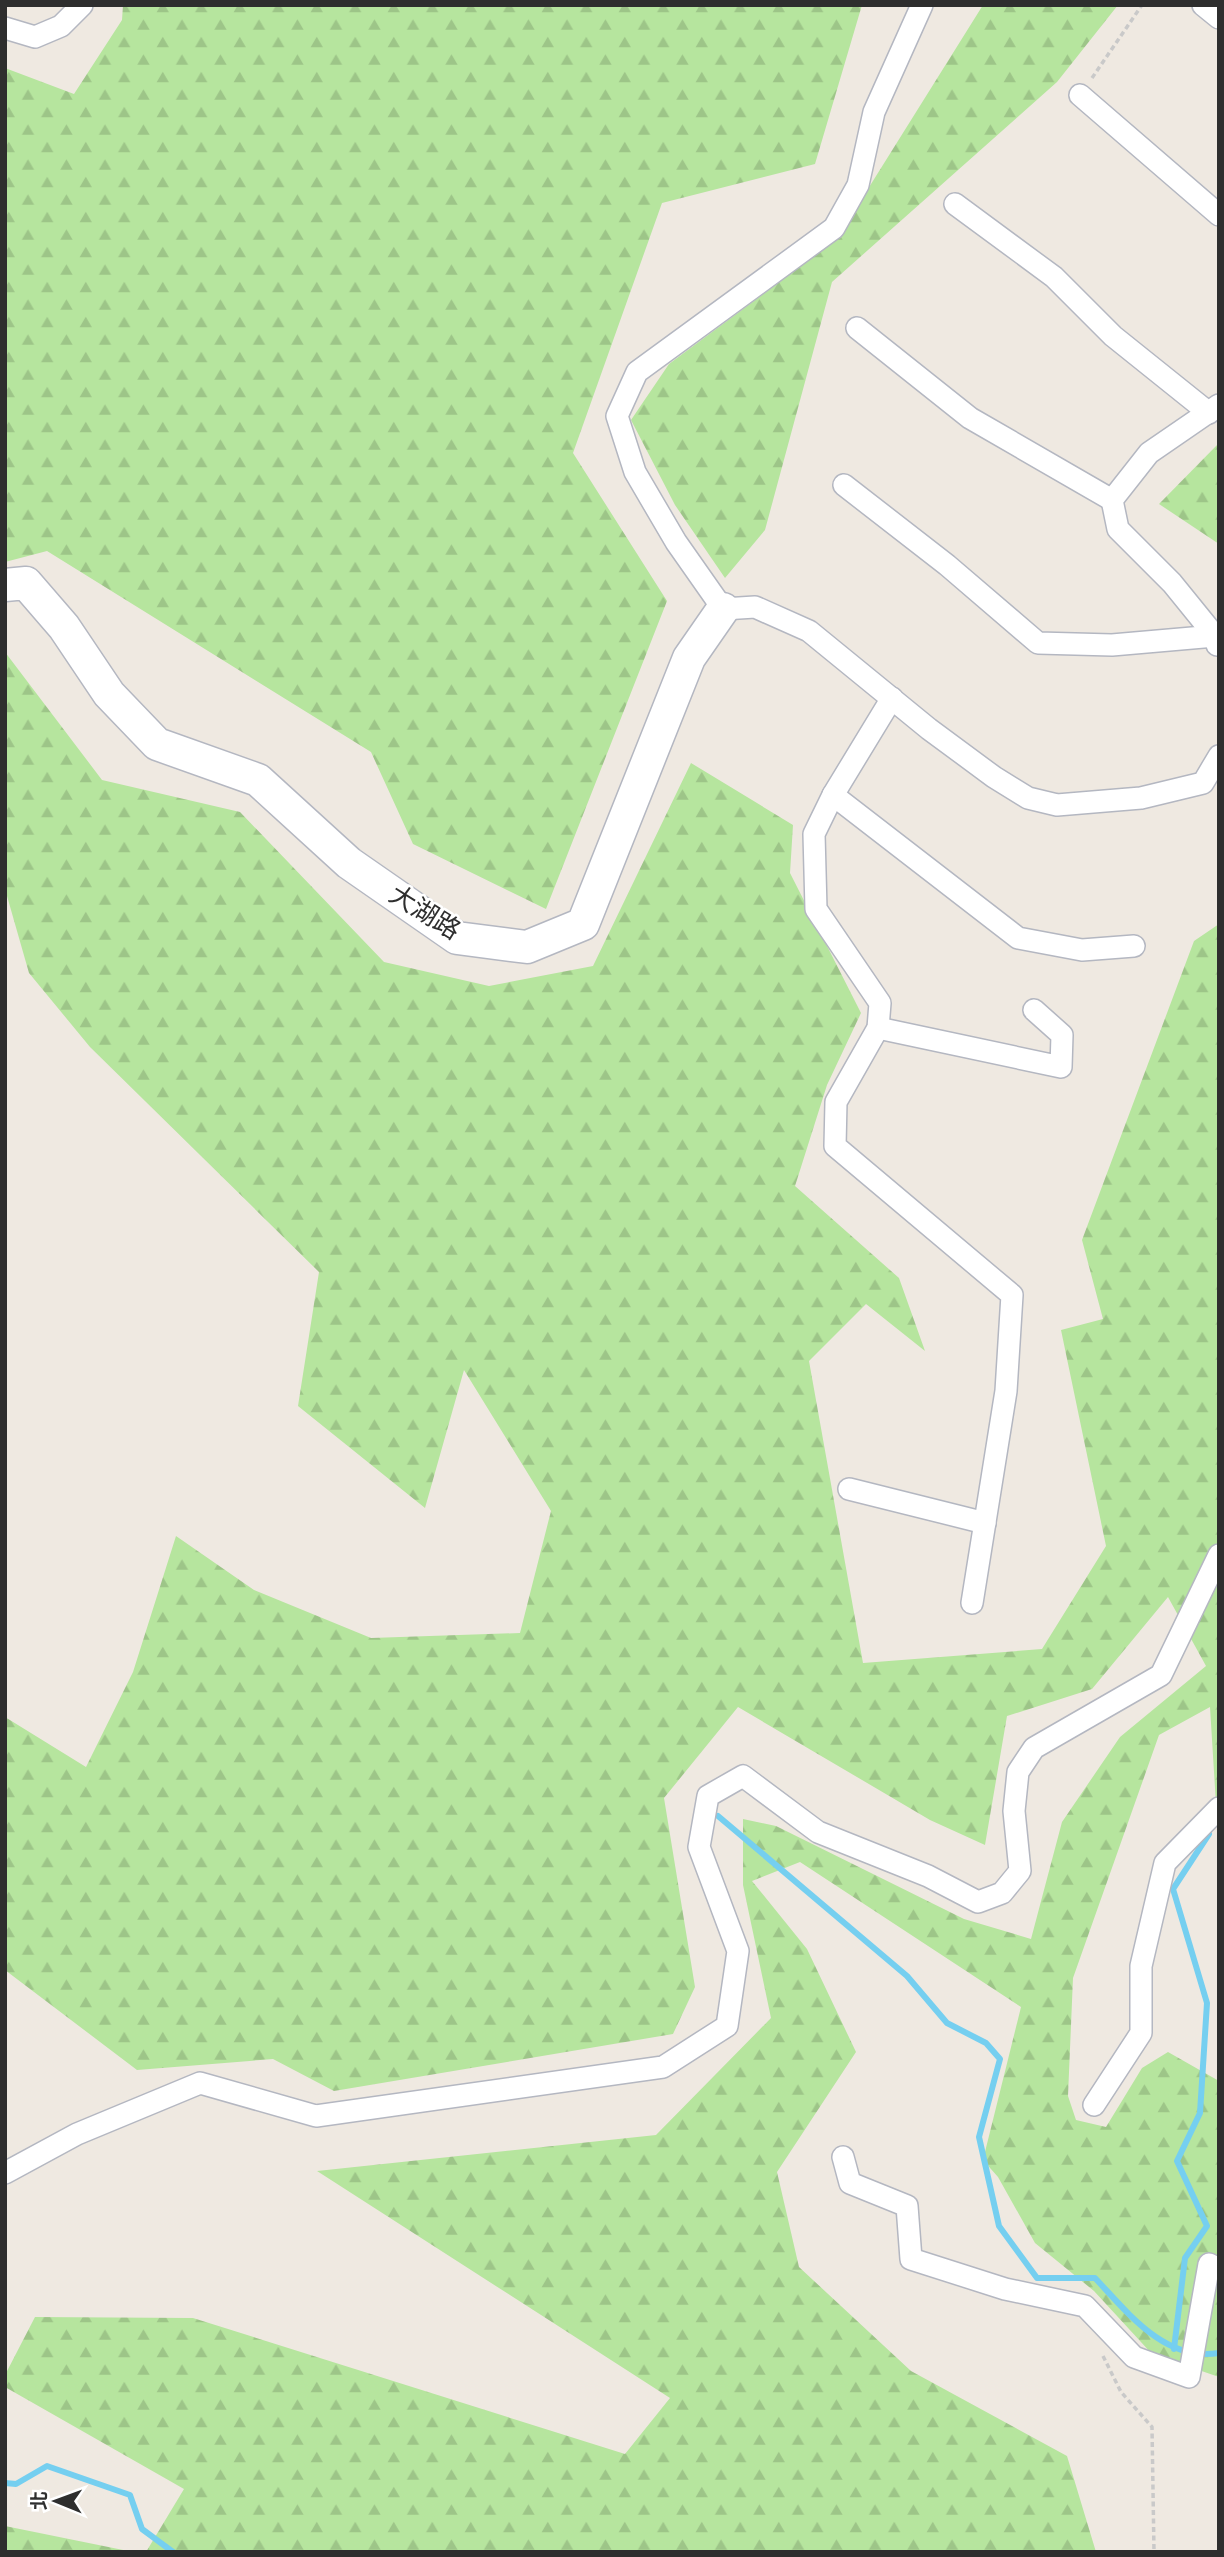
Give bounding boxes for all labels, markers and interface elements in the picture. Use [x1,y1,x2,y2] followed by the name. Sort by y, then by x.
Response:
[382,874,469,949] street label: 大湖路
[21,2466,91,2536] north arrow
[24,2491,53,2510] text: 北

